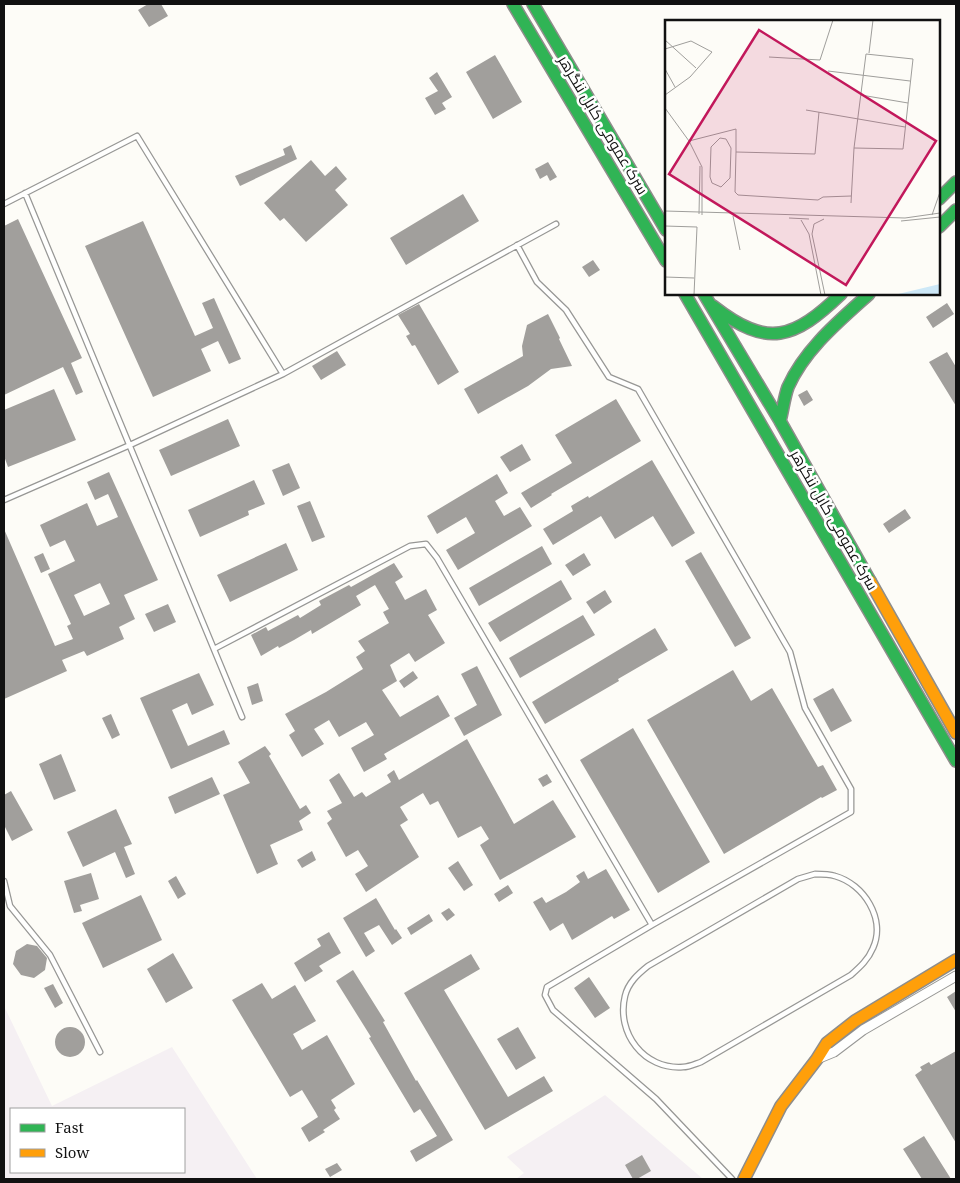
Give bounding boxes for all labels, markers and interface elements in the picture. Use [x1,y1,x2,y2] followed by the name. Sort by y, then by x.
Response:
[665,20,940,295] inset map
[553,50,653,198] street label: سرک عمومی کابل ننگرهر
[785,445,883,594] street label: سرک عمومی کابل ننگرهر
[10,1108,185,1173] legend
[55,1117,84,1137] text: Fast
[55,1142,89,1162] text: Slow

